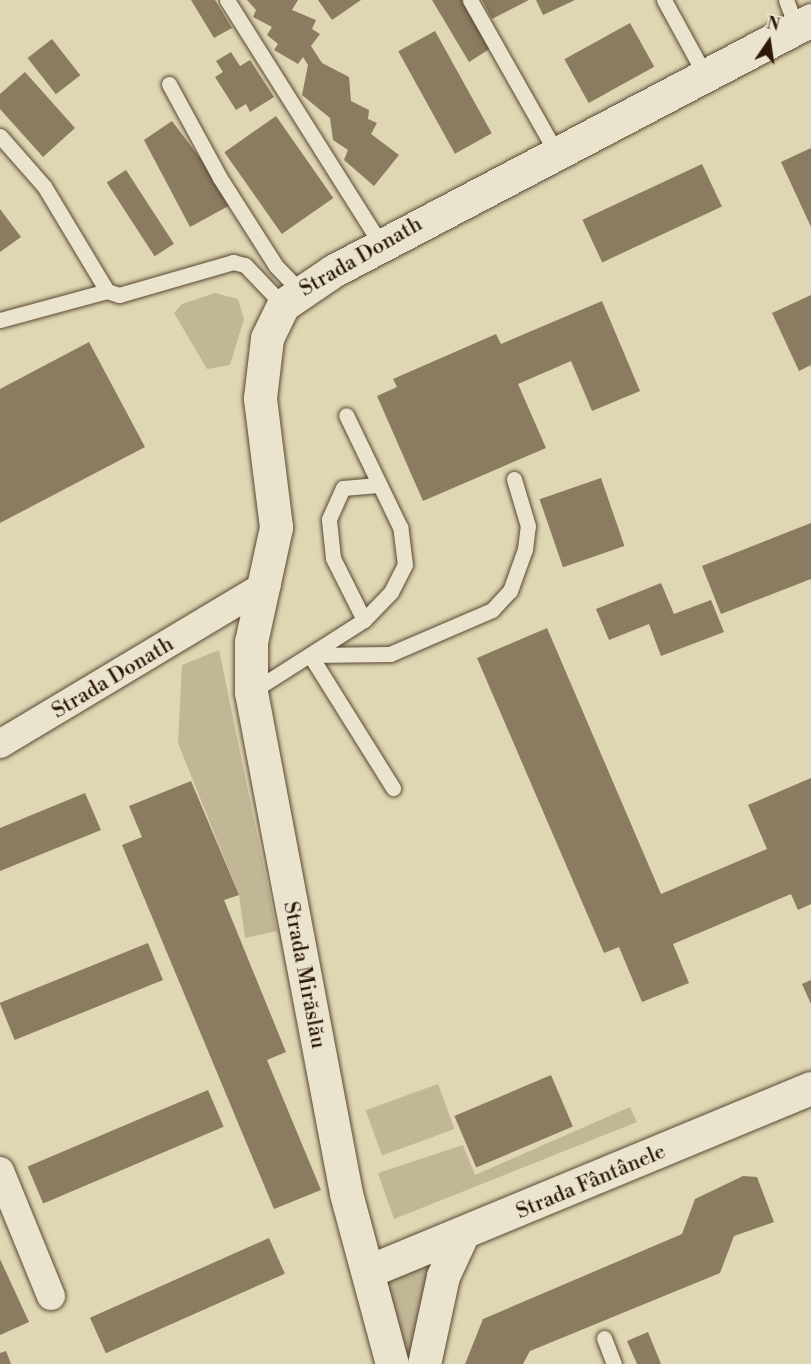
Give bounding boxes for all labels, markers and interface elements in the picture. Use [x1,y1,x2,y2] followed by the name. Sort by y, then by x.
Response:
[739,12,799,72] north arrow
[765,13,781,36] text: N
[295,212,427,302] street label: Strada Donath
[48,632,178,724] street label: Strada Donath
[277,899,331,1051] street label: Strada Mirăslău
[512,1139,670,1225] street label: Strada Fântânele

